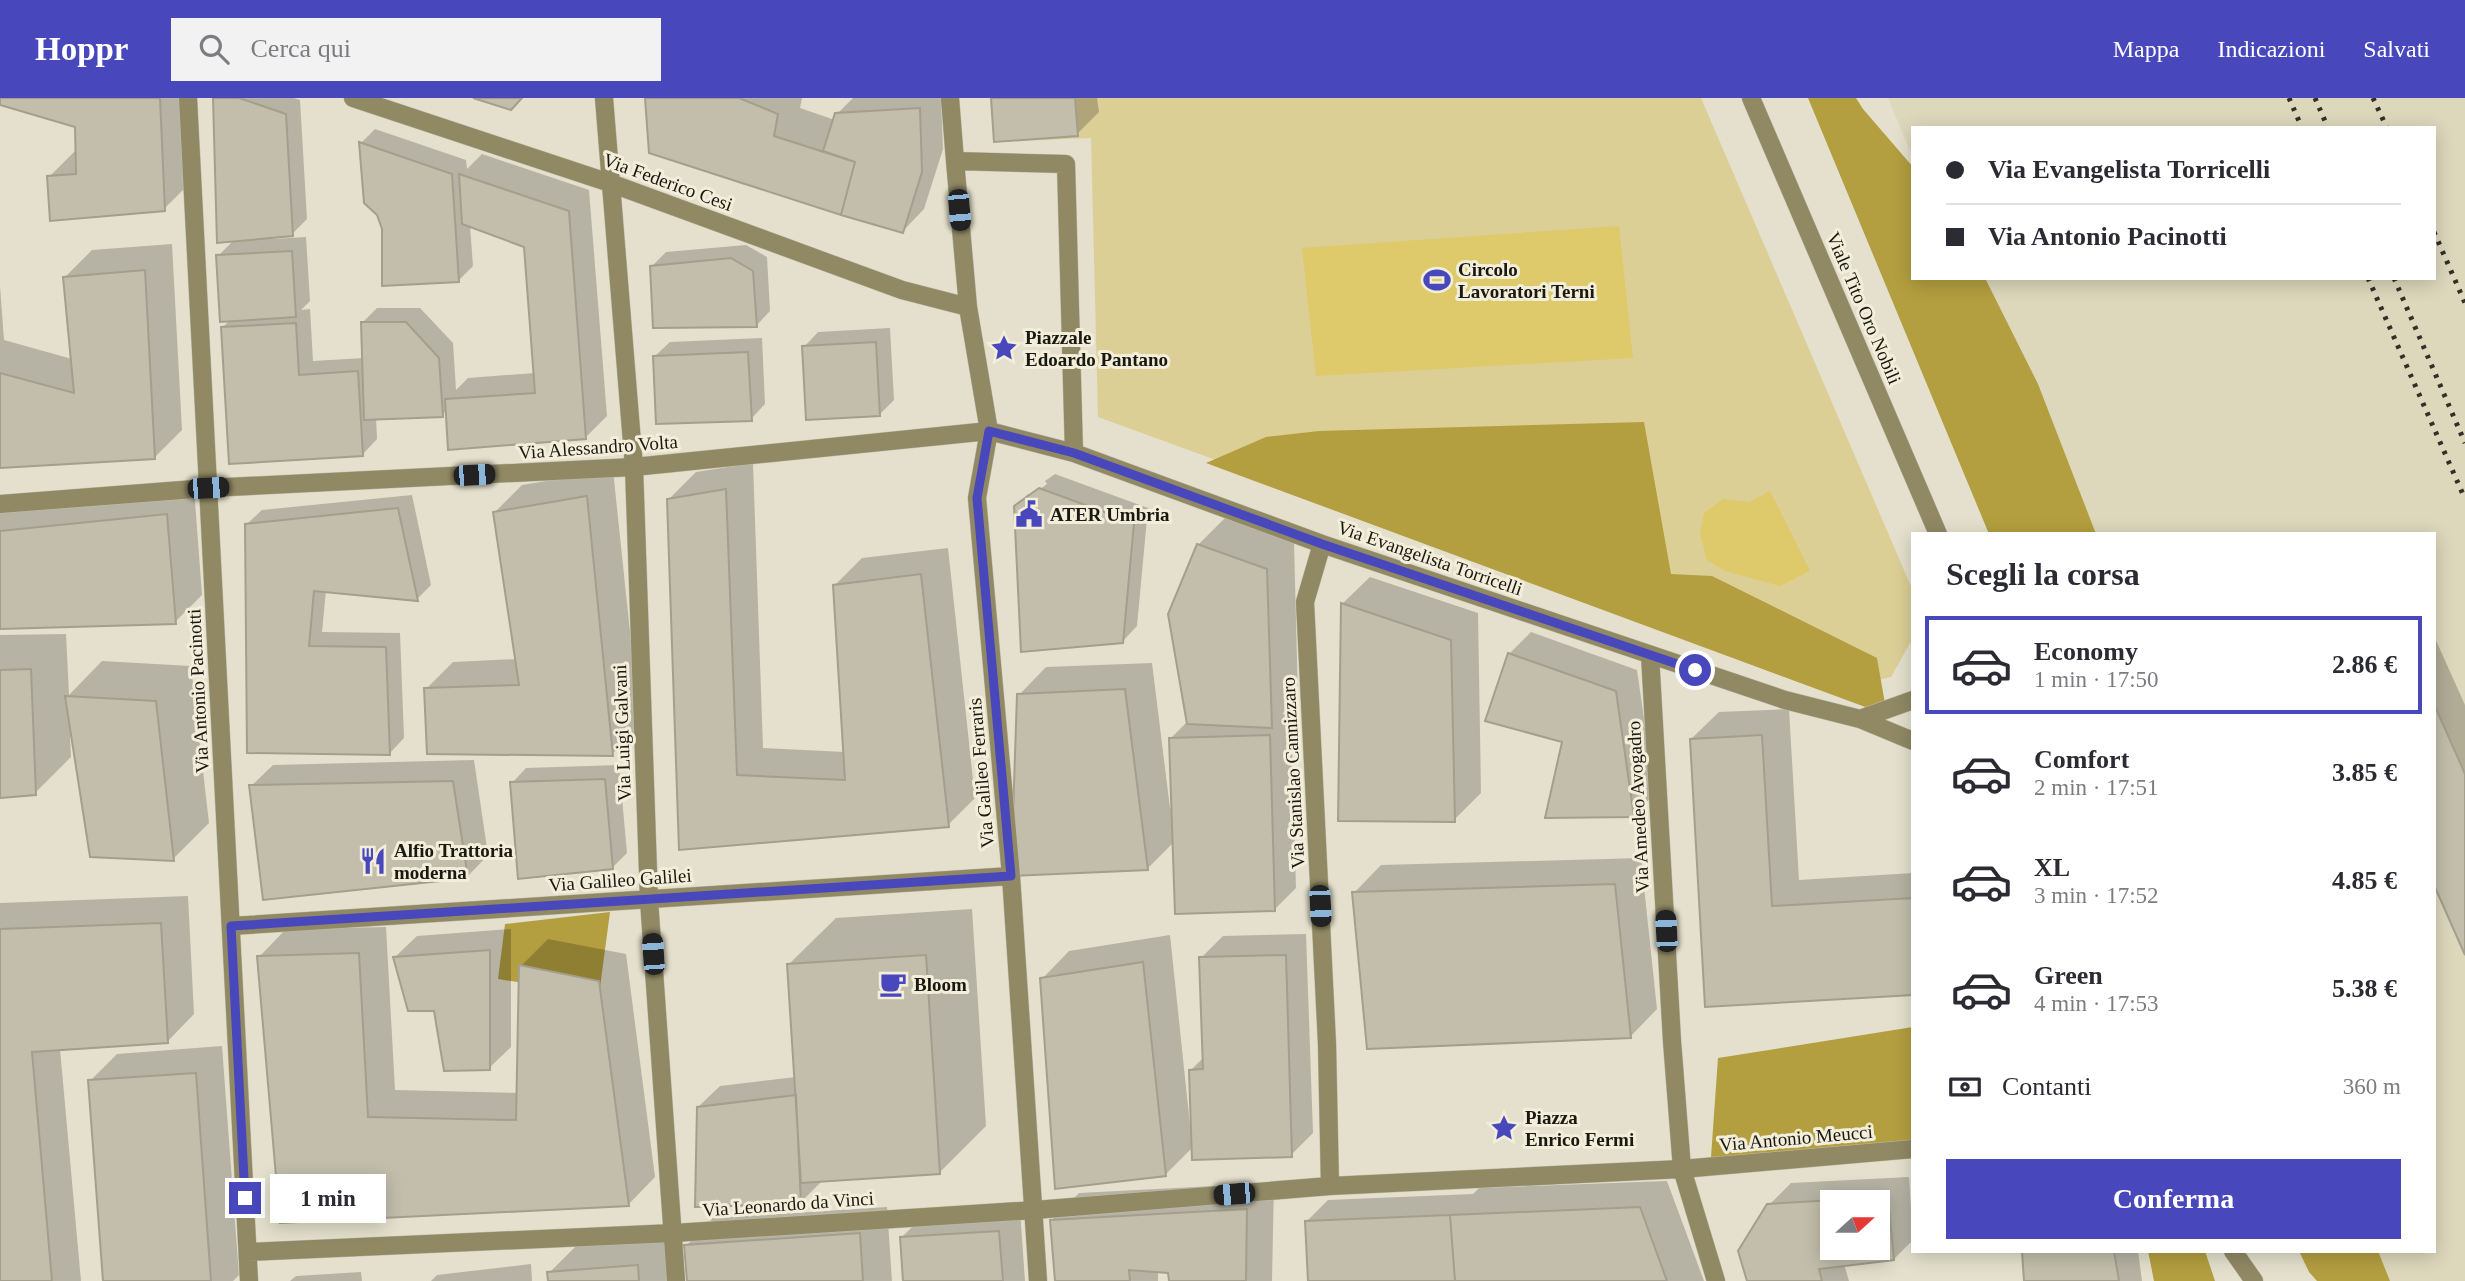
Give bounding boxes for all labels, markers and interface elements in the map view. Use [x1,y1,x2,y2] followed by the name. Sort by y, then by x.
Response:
[171,18,661,81] search box
[195,30,233,68] icon: search
[35,31,129,67] text: Hoppr
[251,34,351,63] text: Cerca qui
[2113,36,2179,62] text: Mappa
[2217,36,2325,62] text: Indicazioni
[2363,36,2430,62] text: Salvati
[600,149,736,215] street label: Via Federico Cesi
[1988,155,2270,184] text: Via Evangelista Torricelli
[947,188,972,232] car
[1988,222,2227,251] text: Via Antonio Pacinotti
[1822,229,1906,387] street label: Viale Tito Oro Nobili
[1458,259,1595,302] place label: Circolo Lavoratori Terni
[1422,265,1452,295] sports icon: Circolo Lavoratori Terni
[1025,327,1168,370] place label: Piazzale Edoardo Pantano
[989,333,1019,363] place icon: Piazzale Edoardo Pantano
[518,431,679,463] street label: Via Alessandro Volta
[453,463,496,487] car
[187,476,230,500] car
[1014,499,1044,529] public building icon: ATER Umbria
[1050,504,1170,525] place label: ATER Umbria
[1335,516,1525,600] street label: Via Evangelista Torricelli
[1946,556,2140,592] text: Scegli la corsa
[183,608,213,774] street label: Via Antonio Pacinotti
[1950,634,2013,697] icon: car
[2034,637,2138,666] text: Economy
[2332,650,2397,679] text: 2.86 €
[1679,654,1711,686] route start
[609,664,635,802] street label: Via Luigi Galvani
[2034,667,2159,692] text: 1 min · 17:50
[1277,677,1309,869] street label: Via Stanislao Cannizzaro
[964,697,998,849] street label: Via Galileo Ferraris
[1623,720,1653,894] street label: Via Amedeo Avogadro
[1950,742,2013,805] icon: car
[2034,745,2129,774] text: Comfort
[2332,758,2397,787] text: 3.85 €
[2034,775,2159,800] text: 2 min · 17:51
[394,840,514,883] place label: Alfio Trattoria moderna
[358,846,388,876] restaurant icon: Alfio Trattoria moderna
[1950,850,2013,913] icon: car
[2034,853,2070,882] text: XL
[548,865,692,895] street label: Via Galileo Galilei
[2332,866,2397,895] text: 4.85 €
[2034,883,2159,908] text: 3 min · 17:52
[1309,884,1332,928] car
[1655,909,1678,953] car
[642,932,665,976] car
[1950,958,2013,1021] icon: car
[2034,961,2103,990] text: Green
[878,969,908,999] cafe icon: Bloom
[914,974,967,995] place label: Bloom
[2332,974,2397,1003] text: 5.38 €
[2034,991,2159,1016] text: 4 min · 17:53
[1946,1068,1984,1106] icon: cash
[2002,1072,2092,1101] text: Contanti
[2343,1074,2401,1099] text: 360 m
[1525,1107,1634,1150] place label: Piazza Enrico Fermi
[1489,1113,1519,1143] place icon: Piazza Enrico Fermi
[1718,1121,1874,1155] street label: Via Antonio Meucci
[1946,1159,2401,1239] button: Conferma
[270,1174,385,1222] callout: 1 min
[229,1182,261,1214] route end
[1213,1182,1256,1206] car
[300,1186,356,1211] text: 1 min
[701,1188,875,1220] street label: Via Leonardo da Vinci
[1820,1190,1890,1260] north arrow
[1820,1190,1890,1260] map controls

